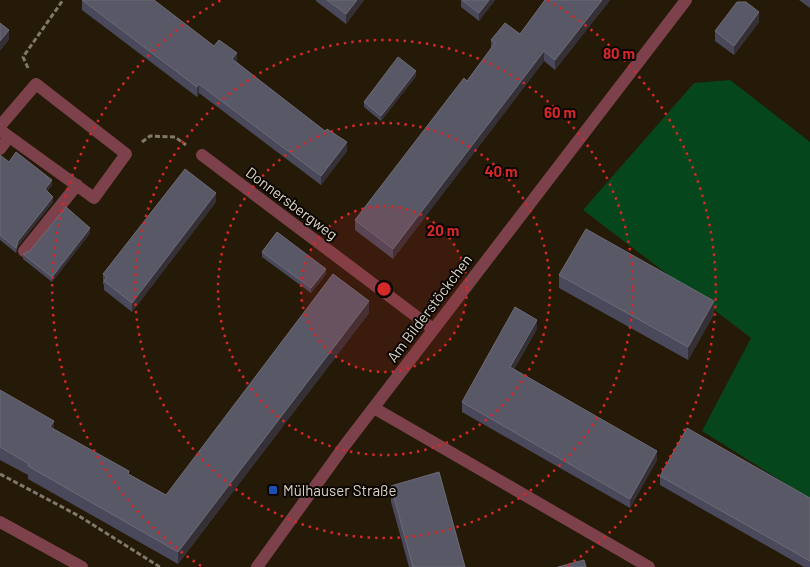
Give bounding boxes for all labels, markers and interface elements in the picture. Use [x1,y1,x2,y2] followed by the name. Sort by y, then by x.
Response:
[603,44,635,62] text: 80 m
[544,103,576,121] text: 60 m
[484,162,518,180] text: 40 m
[243,163,341,243] street label: Donnersbergweg
[427,221,459,239] text: 20 m
[383,251,475,365] street label: Am Bilderstöckchen
[375,280,393,298] centre of rings
[283,481,396,499] place label: Mülhauser Straße
[267,484,279,496] marker: Mülhauser Straße

